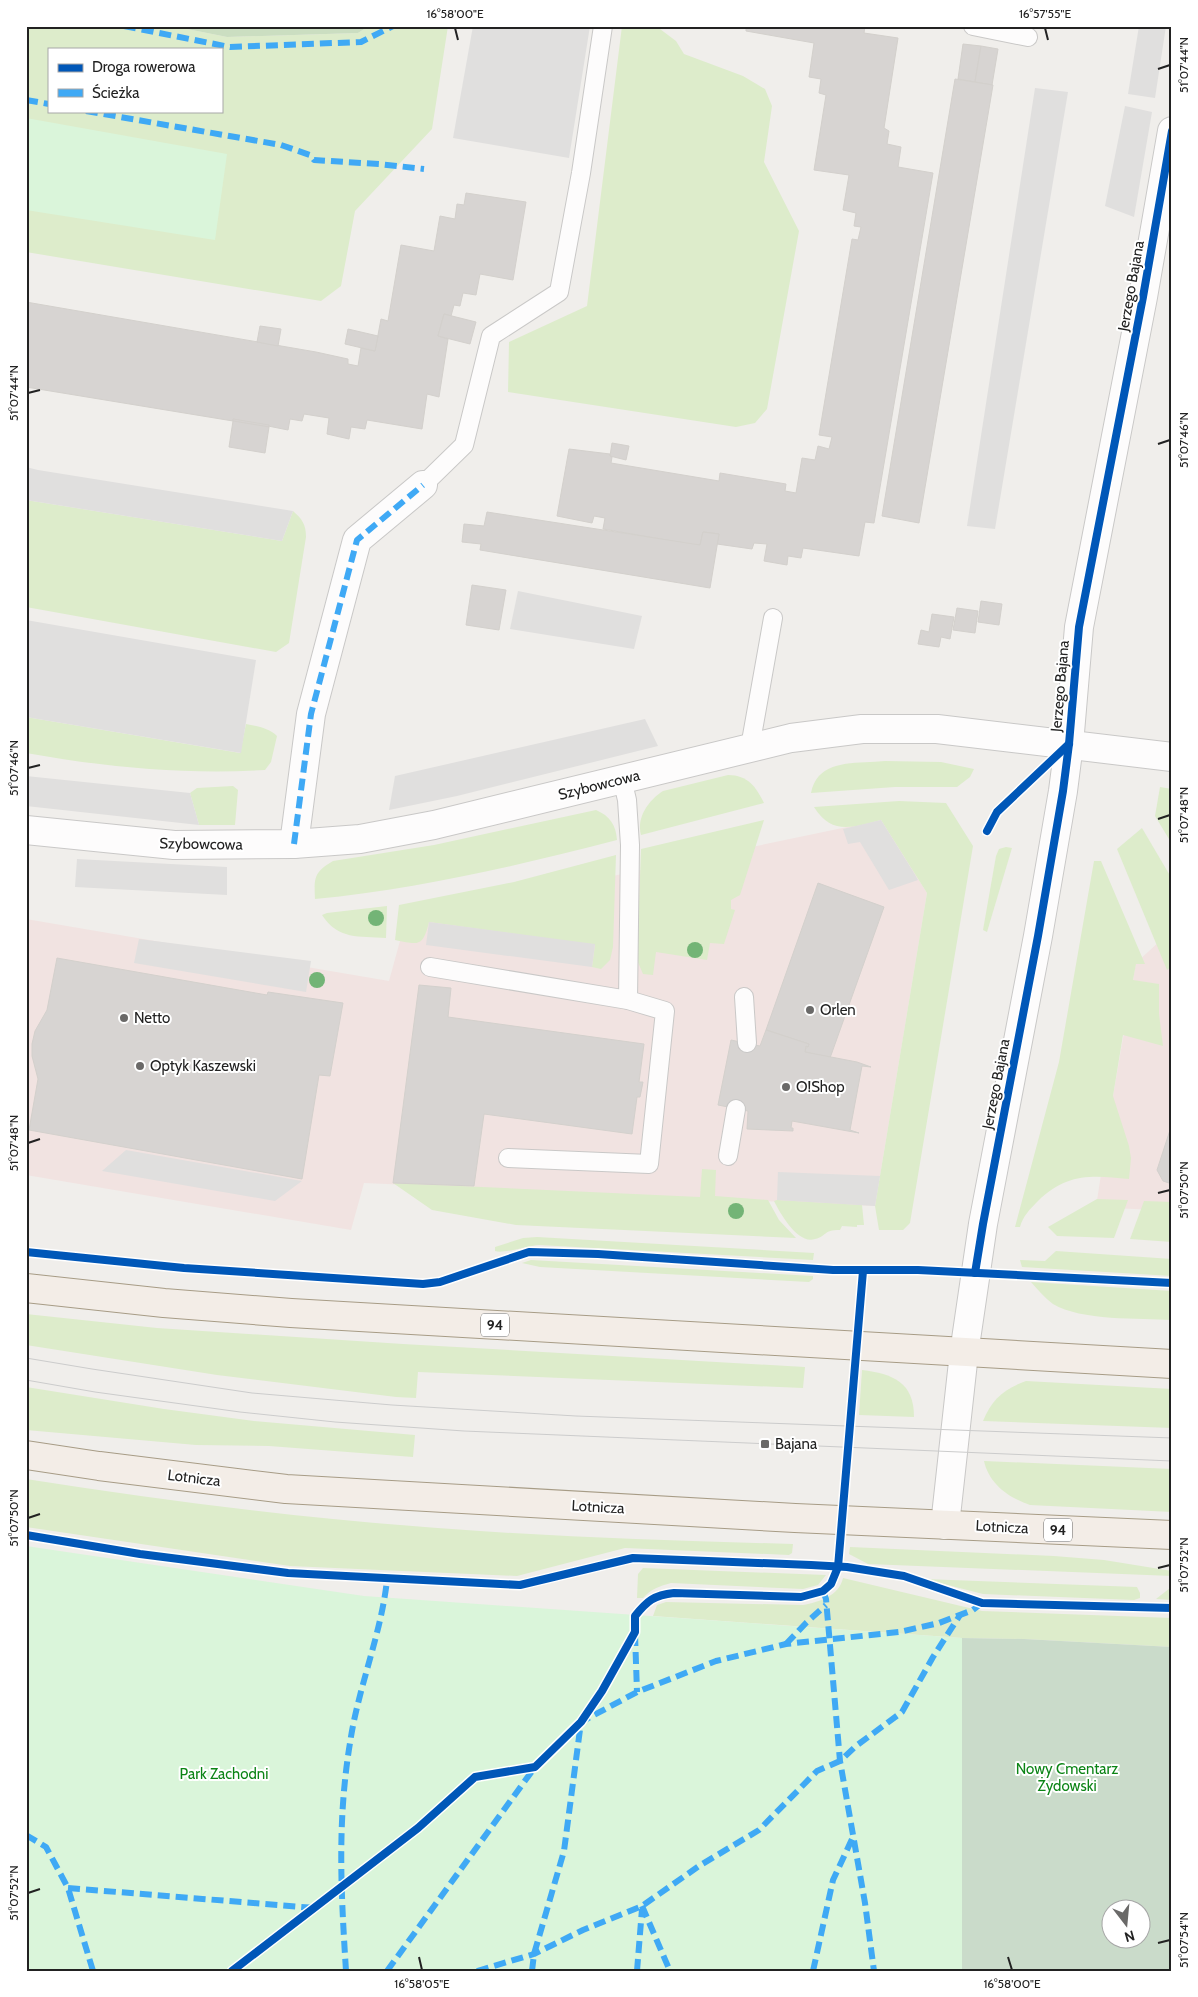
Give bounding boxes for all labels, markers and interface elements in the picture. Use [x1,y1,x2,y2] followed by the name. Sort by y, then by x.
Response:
[426,6,484,21] text: 16°58'00"E
[1019,6,1071,21] text: 16°57'55"E
[1176,37,1191,93] text: 51°07'44"N
[48,48,222,112] legend
[92,58,196,76] text: Droga rowerowa
[92,83,140,102] text: Ścieżka
[1114,238,1148,334] street label: Jerzego Bajana
[6,365,21,421] text: 51°07'44"N
[1176,412,1191,468] text: 51°07'46"N
[1047,639,1073,734] street label: Jerzego Bajana
[6,740,21,796] text: 51°07'46"N
[556,766,642,804] street label: Szybowcowa
[1176,787,1191,843] text: 51°07'48"N
[159,834,244,854] street label: Szybowcowa
[820,1001,856,1019] place label: Orlen
[804,1004,816,1016] marker: Orlen
[134,1009,170,1027] place label: Netto
[118,1012,130,1024] marker: Netto
[978,1036,1014,1132] street label: Jerzego Bajana
[150,1057,256,1075] place label: Optyk Kaszewski
[134,1060,146,1072] marker: Optyk Kaszewski
[796,1078,845,1096] place label: O!Shop
[780,1081,792,1093] marker: O!Shop
[6,1115,21,1171] text: 51°07'48"N
[1176,1161,1191,1219] text: 51°07'50"N
[481,1314,509,1336] road number: 94
[775,1435,818,1453] place label: Bajana
[759,1438,771,1450] marker: Bajana
[166,1466,222,1490] street label: Lotnicza
[6,1489,21,1547] text: 51°07'50"N
[571,1497,626,1517] street label: Lotnicza
[975,1517,1030,1537] street label: Lotnicza
[1044,1518,1072,1542] road number: 94
[1176,1537,1191,1593] text: 51°07'52"N
[1016,1760,1118,1795] park label: Nowy Cmentarz Żydowski
[180,1765,268,1783] park label: Park Zachodni
[6,1865,21,1921] text: 51°07'52"N
[1100,1900,1150,1950] north arrow
[1176,1912,1191,1968] text: 51°07'54"N
[1122,1926,1137,1947] text: N
[394,1976,450,1991] text: 16°58'05"E
[983,1976,1041,1991] text: 16°58'00"E

